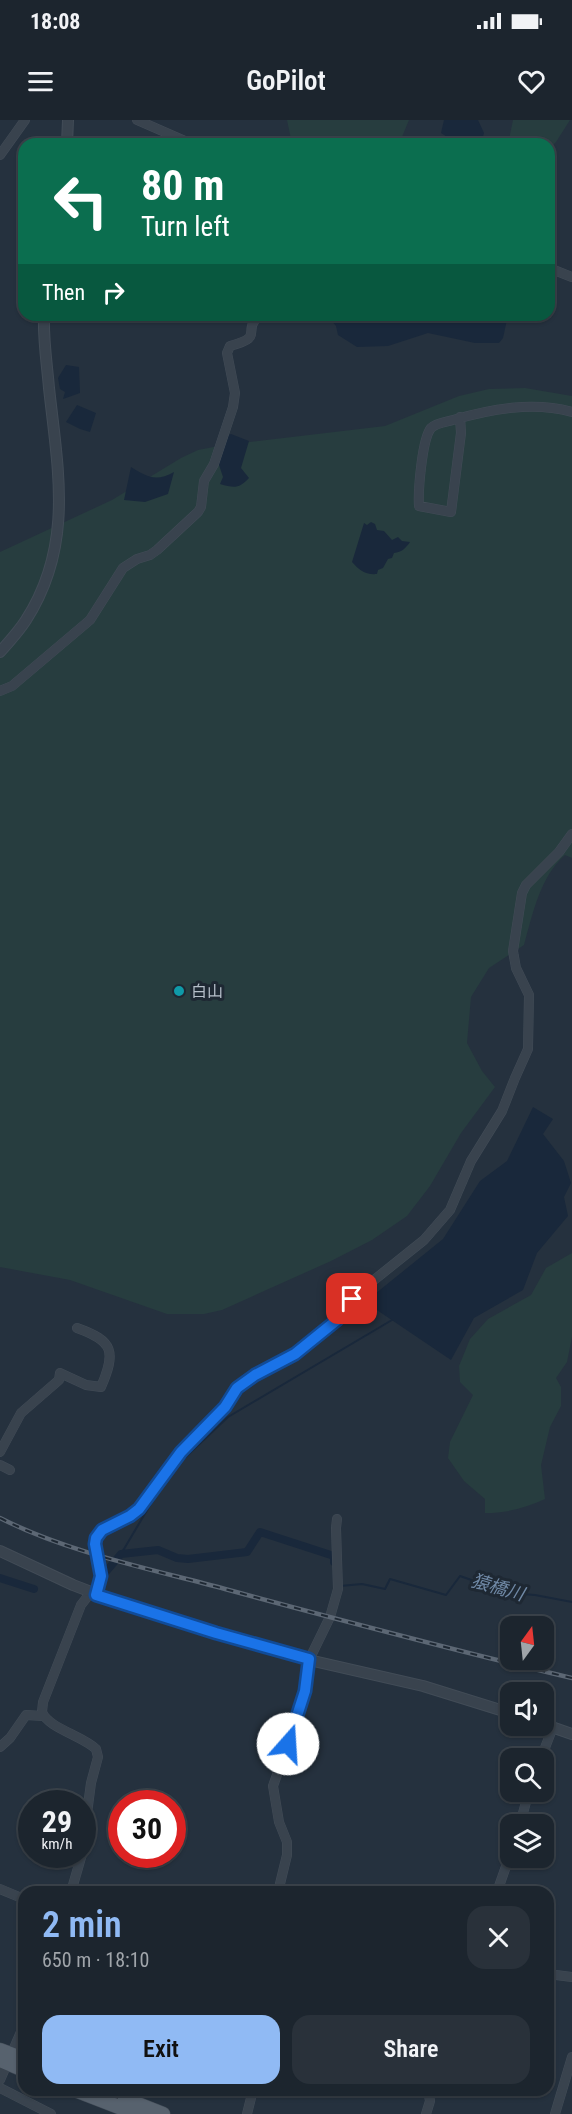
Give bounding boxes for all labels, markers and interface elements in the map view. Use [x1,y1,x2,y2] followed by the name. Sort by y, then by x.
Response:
[30,9,81,34] text: 18:08
[24,65,57,98] icon: menu
[246,65,326,97] text: GoPilot
[515,65,548,98] icon: heart
[141,161,224,210] text: 80 m
[42,162,120,240] icon: left
[141,211,230,243] text: Turn left
[97,276,130,309] icon: right
[42,280,85,305] text: Then
[191,982,223,1001] place label: 白山
[172,984,186,998] marker: 白山
[326,1273,377,1324] pin
[335,1282,368,1315] icon: arrive
[469,1569,529,1605] water label: 猿橋川
[500,1616,554,1670] north arrow
[500,1616,554,1868] map controls
[500,1682,554,1736] button: sound
[256,1712,320,1776] position arrow
[500,1748,554,1802] button: search
[108,1790,186,1868] speed limit sign: 30
[42,1804,72,1839] text: 29
[500,1814,554,1868] button: layers
[42,1835,72,1853] text: km/h
[42,1904,122,1946] text: 2 min
[467,1906,530,1969] button: close
[42,1948,149,1972] text: 650 m · 18:10
[42,2015,280,2084] button: Exit
[292,2015,530,2084] button: Share

